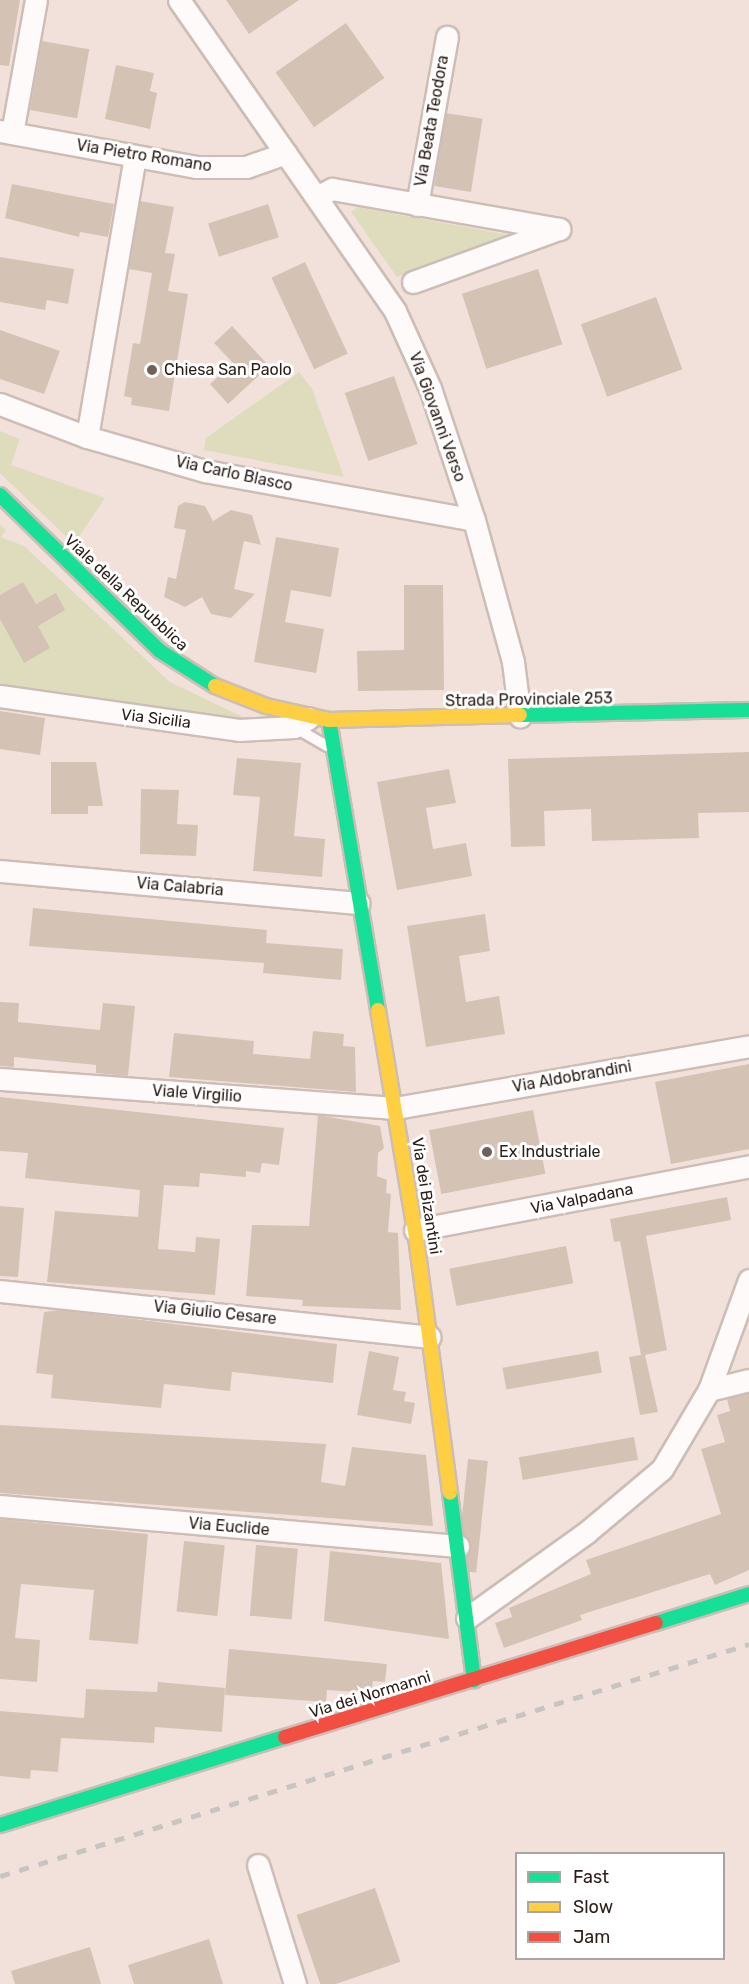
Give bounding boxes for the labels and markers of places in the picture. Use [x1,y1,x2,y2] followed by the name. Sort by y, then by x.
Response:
[164,360,292,380] place label: Chiesa San Paolo
[145,363,159,377] marker: Chiesa San Paolo
[499,1142,600,1162] place label: Ex Industriale
[480,1145,494,1159] marker: Ex Industriale

